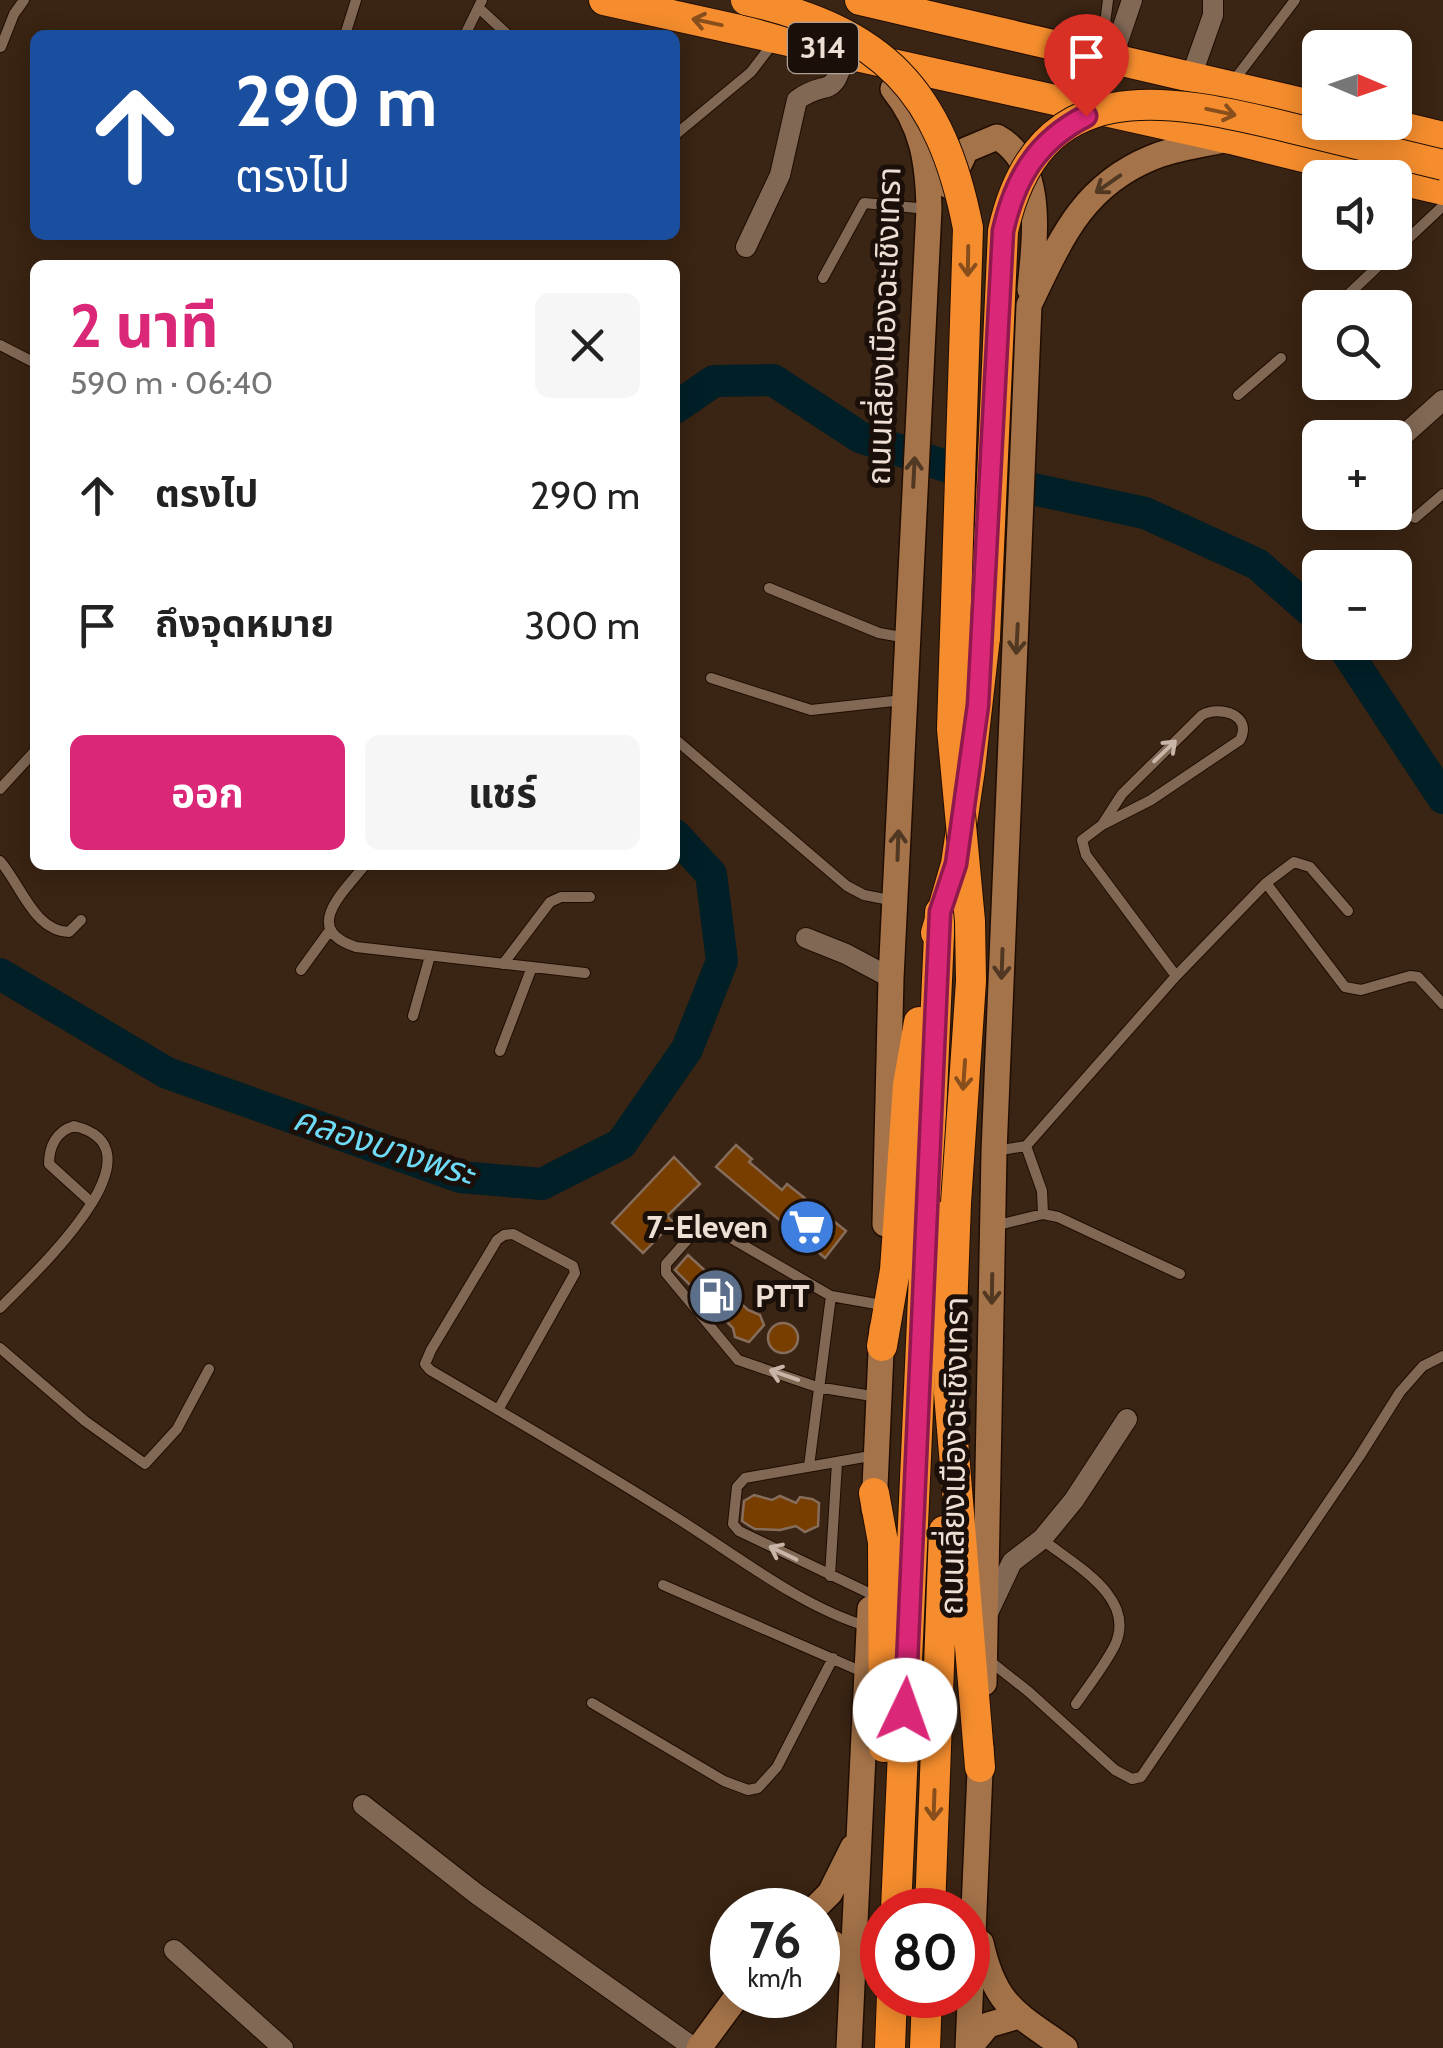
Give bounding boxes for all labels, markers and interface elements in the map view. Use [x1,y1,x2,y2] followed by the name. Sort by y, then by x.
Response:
[692,12,724,31] one-way arrow
[1044,14,1129,117] pin
[788,23,858,73] road number: 314
[1059,29,1114,84] icon: arrive
[1302,30,1412,140] north arrow
[1302,30,1412,660] map controls
[235,58,437,144] text: 290 m
[70,70,200,200] icon: ahead
[1204,103,1236,122] one-way arrow
[235,149,350,203] text: ตรงไป
[1302,160,1412,270] button: sound
[856,166,909,486] street label: ถนนเลี่ยงเมืองฉะเชิงเทรา
[1095,173,1123,194] one-way arrow
[959,245,978,277] one-way arrow
[70,289,219,362] text: 2 นาที
[1302,290,1412,400] button: search
[535,293,640,398] button: close
[70,363,273,402] text: 590 m · 06:40
[1302,420,1412,530] button: +
[905,456,924,488] one-way arrow
[70,468,125,523] icon: ahead
[155,470,258,517] text: ตรงไป
[530,472,640,519] text: 290 m
[1302,550,1412,660] button: −
[70,598,125,653] icon: arrive
[155,600,334,647] text: ถึงจุดหมาย
[525,602,640,649] text: 300 m
[1007,623,1026,655] one-way arrow
[70,735,345,850] button: ออก
[365,735,640,850] button: แชร์
[1152,740,1176,764] one-way arrow
[889,829,908,861] one-way arrow
[993,947,1012,979] one-way arrow
[954,1059,973,1091] one-way arrow
[288,1096,483,1196] water label: คลองบางพระ
[777,1197,837,1257] supermarket icon: 7-Eleven
[646,1207,768,1246] place label: 7-Eleven
[686,1266,746,1326] fuel station icon: PTT
[982,1272,1002,1304] one-way arrow
[755,1276,810,1315] place label: PTT
[929,1297,976,1615] street label: ถนนเลี่ยงเมืองฉะเชิงเทรา
[769,1365,801,1383] one-way arrow
[768,1543,798,1562] one-way arrow
[853,1658,957,1762] position arrow
[924,1788,943,1820] one-way arrow
[860,1888,990,2018] speed limit sign: 80
[749,1910,801,1971] text: 76
[748,1963,802,1993] text: km/h

